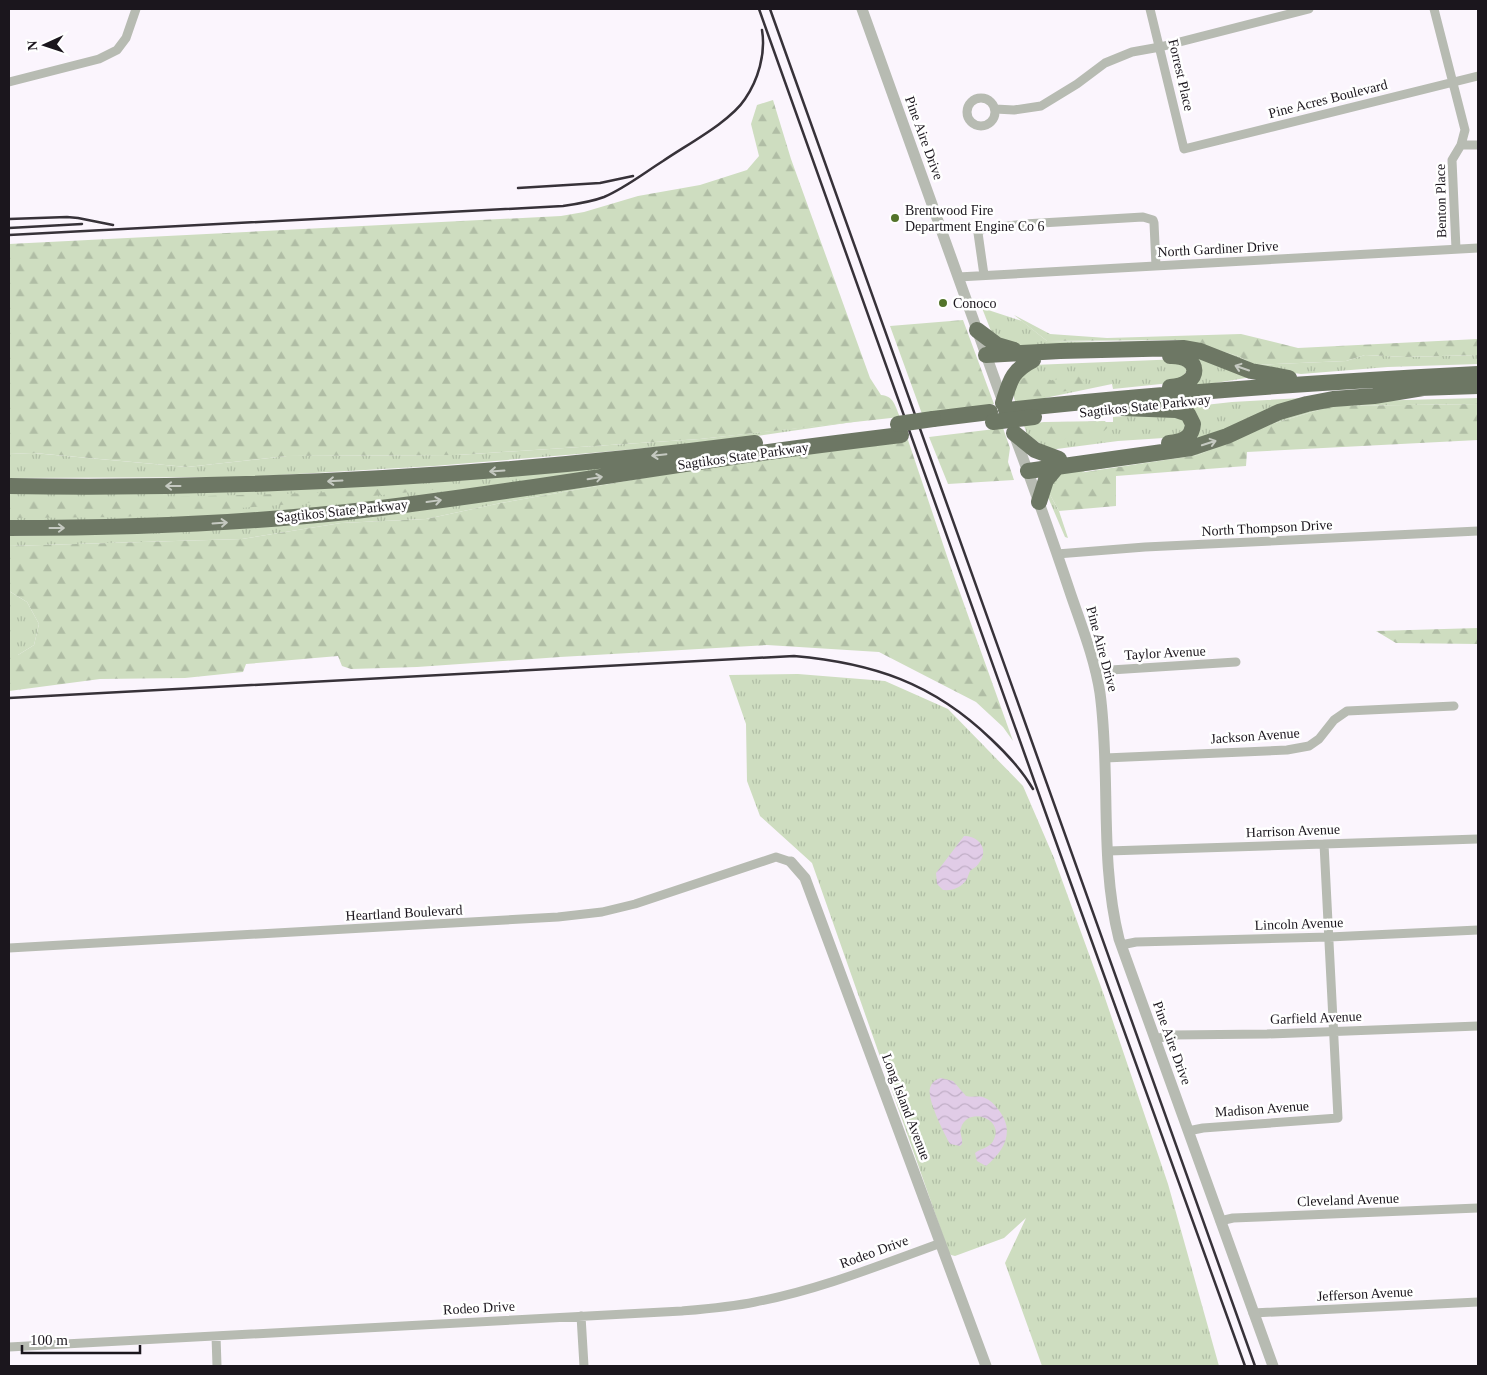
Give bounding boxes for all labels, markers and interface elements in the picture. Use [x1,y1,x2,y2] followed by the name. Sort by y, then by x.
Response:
[20,20,70,70] north arrow
[1165,38,1197,112] street label: Forrest Place
[25,40,40,51] text: N
[1267,77,1389,121] street label: Pine Acres Boulevard
[902,94,946,182] street label: Pine Aire Drive
[1433,164,1449,238] street label: Benton Place
[905,203,1045,234] place label: Brentwood Fire Department Engine Co 6
[889,212,901,224] marker: Brentwood Fire Department Engine Co 6
[1157,238,1279,260] street label: North Gardiner Drive
[953,296,997,311] place label: Conoco
[937,297,949,309] marker: Conoco
[1234,363,1250,372] one-way arrow
[1078,392,1212,420] street label: Sagtikos State Parkway
[1201,437,1217,447] one-way arrow
[676,439,810,473] street label: Sagtikos State Parkway
[651,450,667,460] one-way arrow
[489,466,505,475] one-way arrow
[586,473,602,483] one-way arrow
[327,476,344,486] one-way arrow
[165,481,181,491] one-way arrow
[425,496,441,506] one-way arrow
[275,497,409,525] street label: Sagtikos State Parkway
[1201,517,1333,539] street label: North Thompson Drive
[212,518,228,527] one-way arrow
[49,523,65,533] one-way arrow
[1083,605,1121,693] street label: Pine Aire Drive
[1124,643,1206,663] street label: Taylor Avenue
[1210,725,1300,747] street label: Jackson Avenue
[1246,822,1340,840] street label: Harrison Avenue
[345,902,463,924] street label: Heartland Boulevard
[1254,915,1344,933] street label: Lincoln Avenue
[1150,999,1194,1087] street label: Pine Aire Drive
[1270,1009,1362,1027] street label: Garfield Avenue
[879,1052,933,1162] street label: Long Island Avenue
[1214,1098,1310,1120] street label: Madison Avenue
[1297,1191,1399,1209] street label: Cleveland Avenue
[838,1233,910,1271] street label: Rodeo Drive
[1317,1284,1413,1304] street label: Jefferson Avenue
[443,1299,515,1317] street label: Rodeo Drive
[22,1322,140,1354] scale bar
[30,1332,68,1348] text: 100 m

